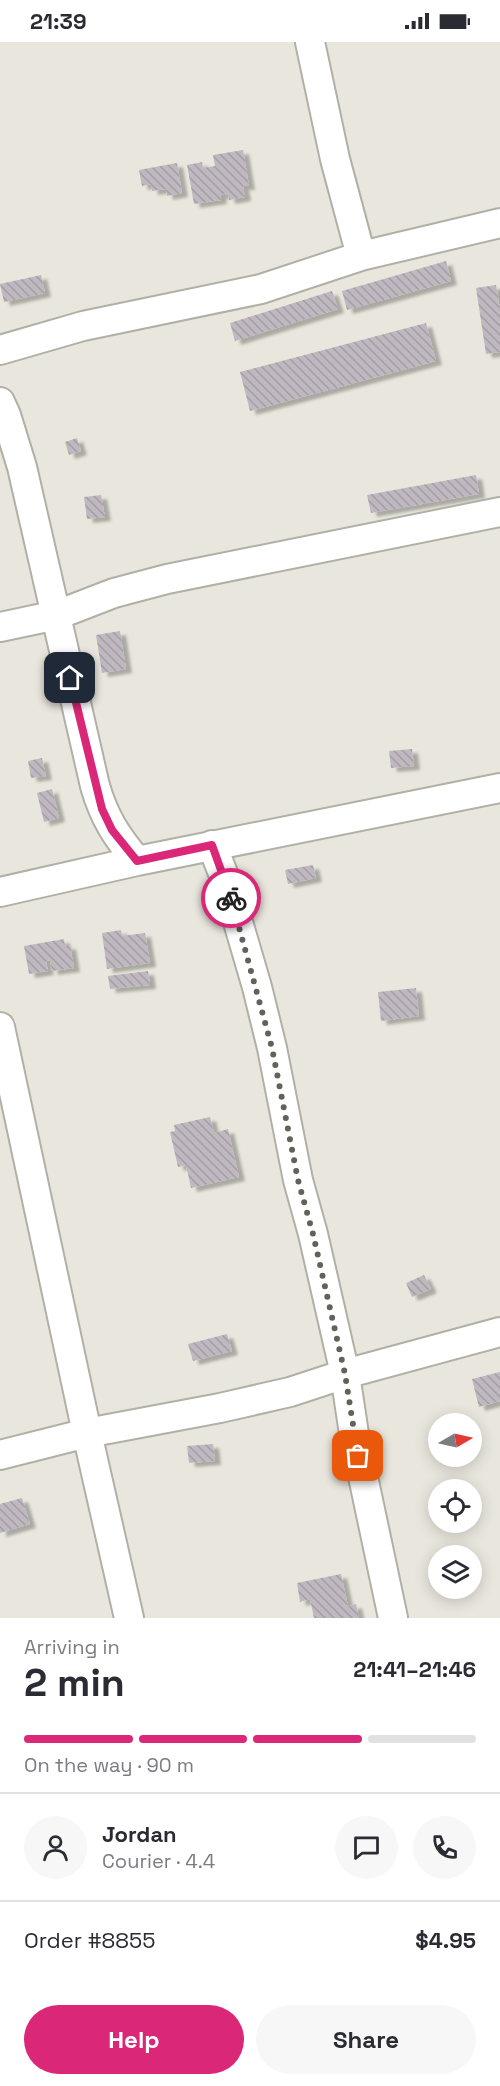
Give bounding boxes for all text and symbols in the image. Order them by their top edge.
text: 21:39 [30,7,87,35]
pin [44,652,95,703]
icon: home [53,661,86,694]
courier [201,868,261,928]
icon: bike [215,882,248,915]
north arrow [428,1413,482,1467]
map controls [428,1413,482,1599]
pin [332,1430,383,1481]
icon: bag [341,1439,374,1472]
button: locate [428,1479,482,1533]
button: layers [428,1545,482,1599]
text: Arriving in [24,1634,120,1660]
text: 21:41–21:46 [353,1655,476,1683]
text: 2 min [24,1658,125,1707]
text: On the way · 90 m [24,1752,194,1778]
button: person [24,1816,87,1879]
button: chat [335,1816,398,1879]
button: phone [413,1816,476,1879]
text: Jordan [102,1820,177,1848]
text: Courier · 4.4 [102,1848,215,1874]
text: Order #8855 [24,1926,155,1954]
text: $4.95 [415,1926,476,1954]
button: Help [24,2005,244,2074]
button: Share [256,2005,476,2074]

